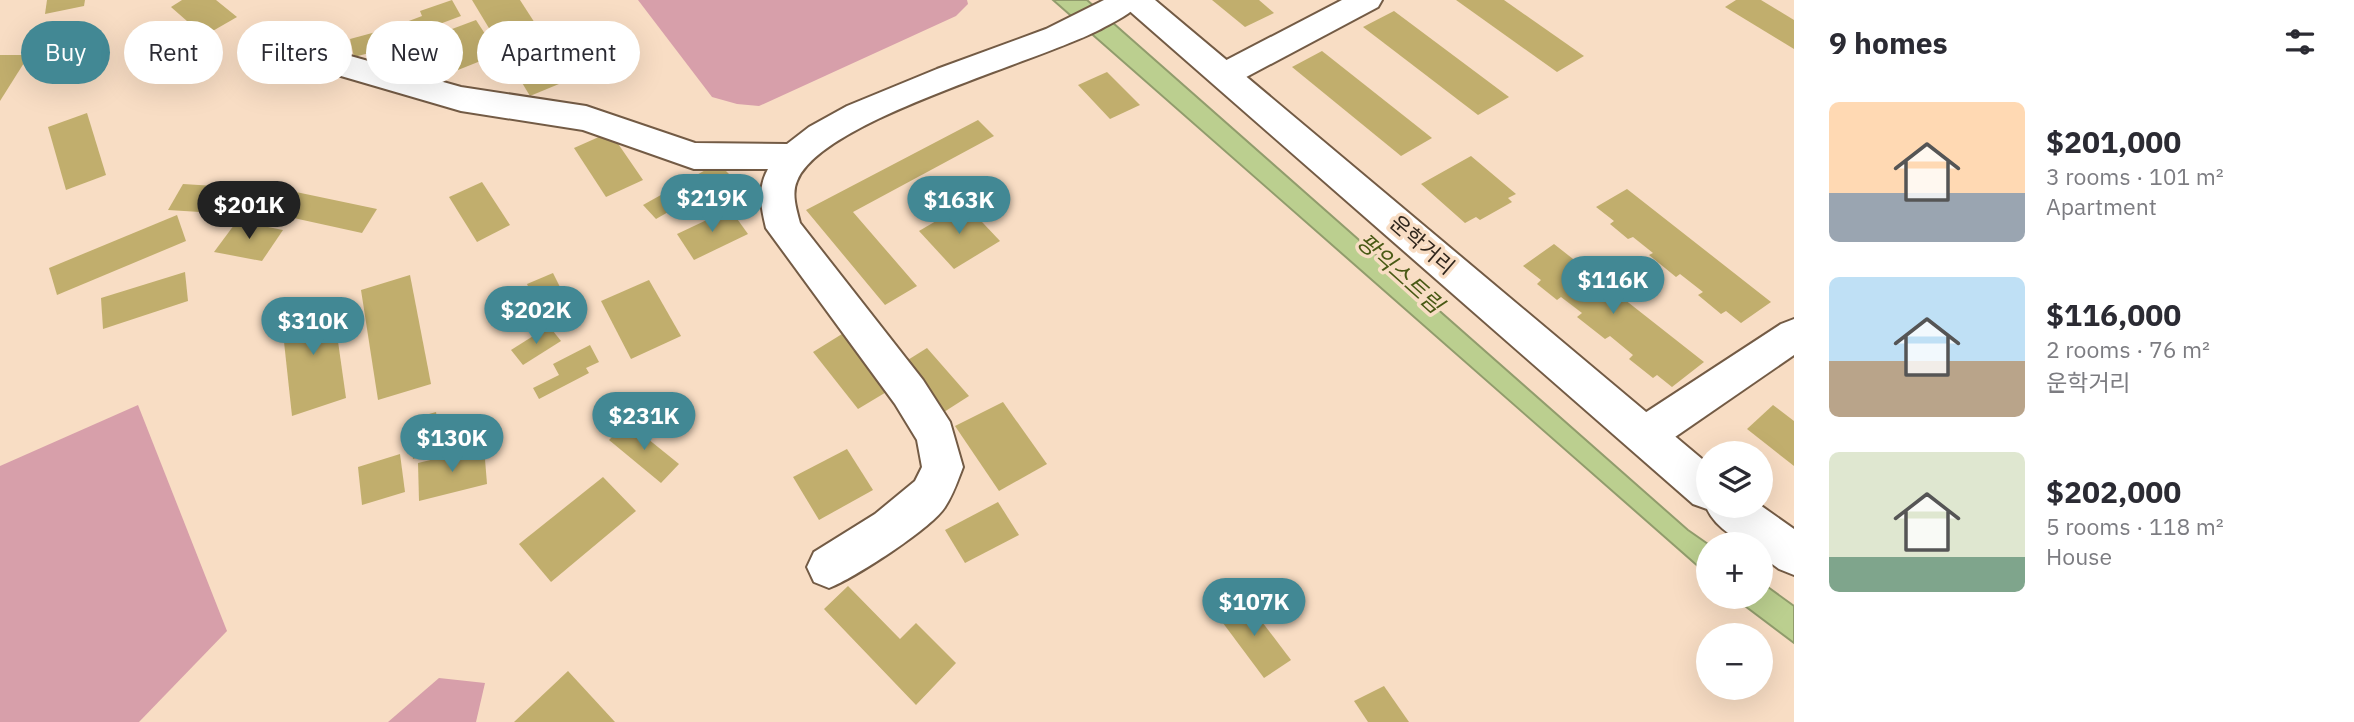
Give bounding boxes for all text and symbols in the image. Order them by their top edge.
chip: Buy [21,21,110,84]
chip: Rent [124,21,223,84]
chip: Filters [237,21,352,84]
chip: New [366,21,463,84]
chip: Apartment [477,21,640,84]
text: 9 homes [1829,23,1948,62]
icon: filters [2281,23,2319,61]
text: $201,000 [2046,122,2181,161]
icon: home [1885,130,1969,214]
text: 3 rooms · 101 m² [2046,161,2224,191]
pin: $219K [663,174,761,234]
pin: $163K [910,176,1008,236]
pin: $201K [200,182,298,241]
text: $219K [676,182,748,212]
text: $163K [923,184,995,214]
text: $201K [213,189,285,219]
text: Apartment [2046,191,2157,221]
street label: 운학거리 [1384,208,1461,280]
water label: 팡익스트림 [1351,226,1451,320]
pin: $116K [1564,256,1662,316]
text: $116K [1577,264,1649,294]
pin: $202K [487,286,585,346]
text: $202K [500,294,572,324]
text: $116,000 [2046,295,2181,334]
pin: $310K [264,298,362,357]
text: $310K [277,305,349,335]
icon: home [1885,305,1969,389]
text: 2 rooms · 76 m² [2046,334,2210,364]
text: 운학거리 [2046,367,2131,397]
pin: $231K [595,392,693,452]
text: $231K [608,400,680,430]
pin: $130K [403,414,501,474]
text: $130K [416,422,488,452]
map controls [1696,441,1773,700]
button: layers [1696,441,1773,518]
text: $202,000 [2046,472,2181,511]
icon: home [1885,480,1969,564]
text: 5 rooms · 118 m² [2046,511,2224,541]
button: + [1696,532,1773,609]
text: House [2046,541,2112,571]
pin: $107K [1205,578,1303,638]
text: $107K [1218,586,1290,616]
button: − [1696,623,1773,700]

